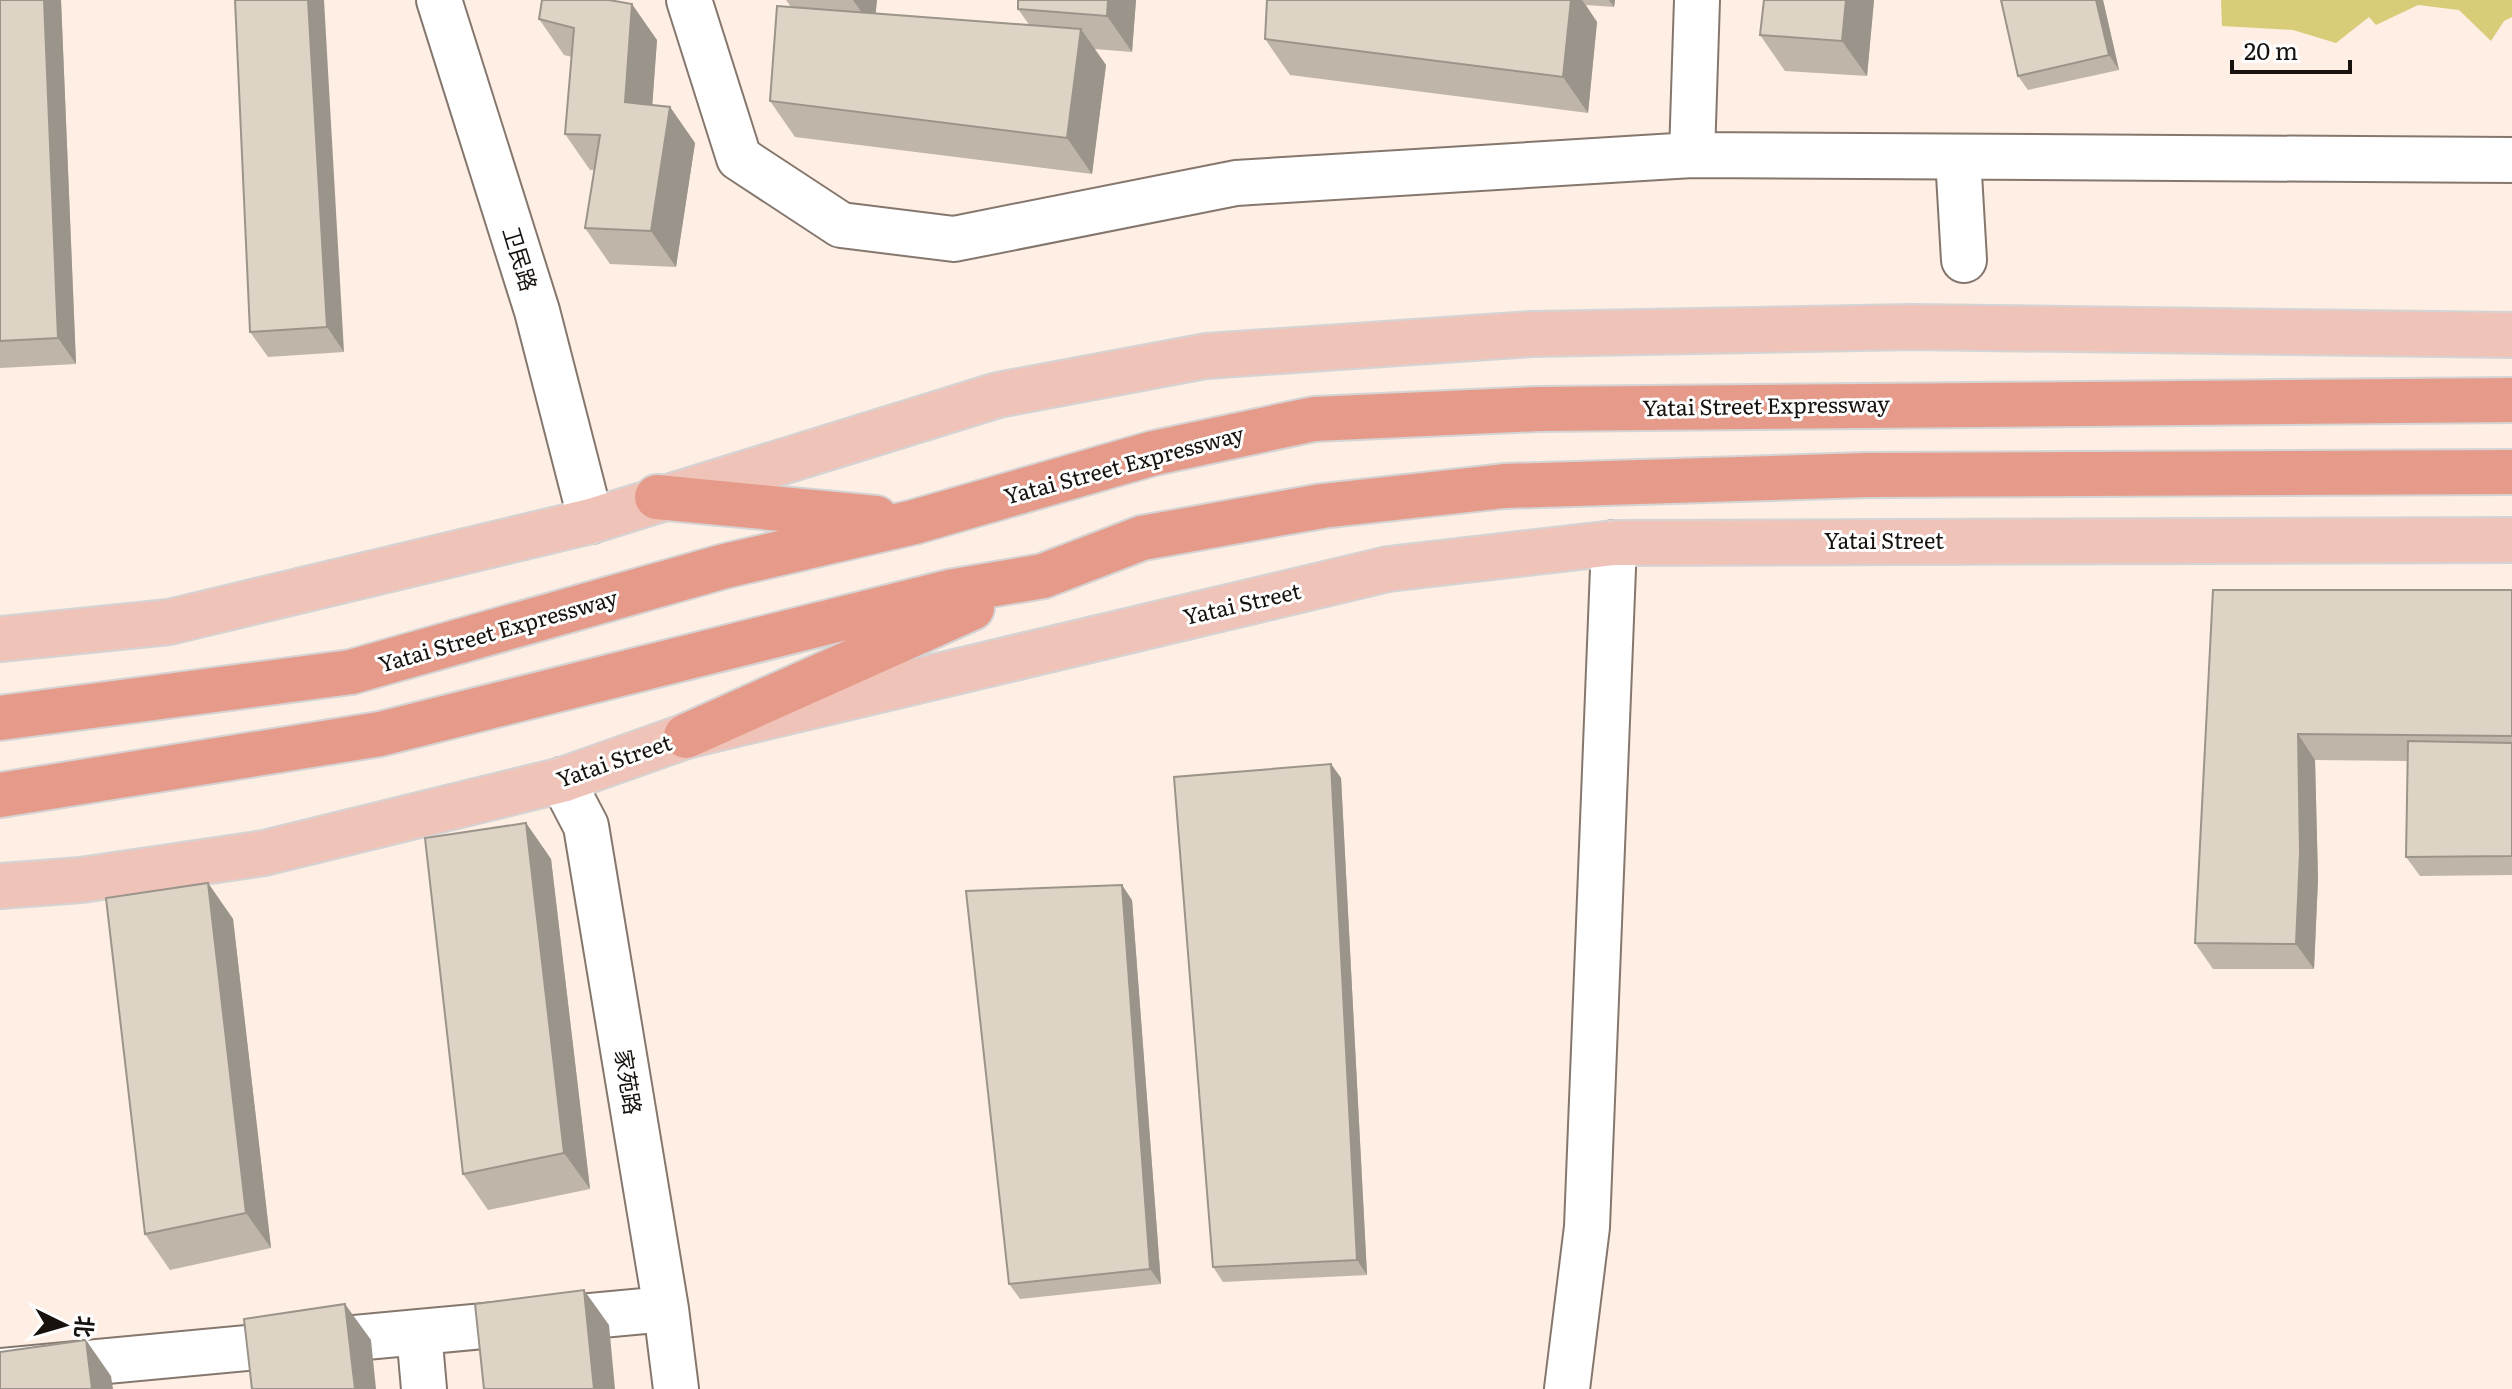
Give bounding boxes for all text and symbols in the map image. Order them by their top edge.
scale bar [2232,24,2350,74]
text: 20 m [2244,32,2298,67]
street label: 卫民路 [496,222,547,295]
street label: Yatai Street Expressway [1642,386,1890,423]
street label: Yatai Street Expressway [1000,416,1248,512]
street label: Yatai Street [1824,523,1944,556]
street label: Yatai Street [1180,573,1304,632]
street label: Yatai Street Expressway [374,580,621,680]
street label: Yatai Street [551,724,676,795]
street label: 家苑路 [608,1047,651,1117]
north arrow [24,1285,104,1365]
text: 北 [68,1314,103,1339]

